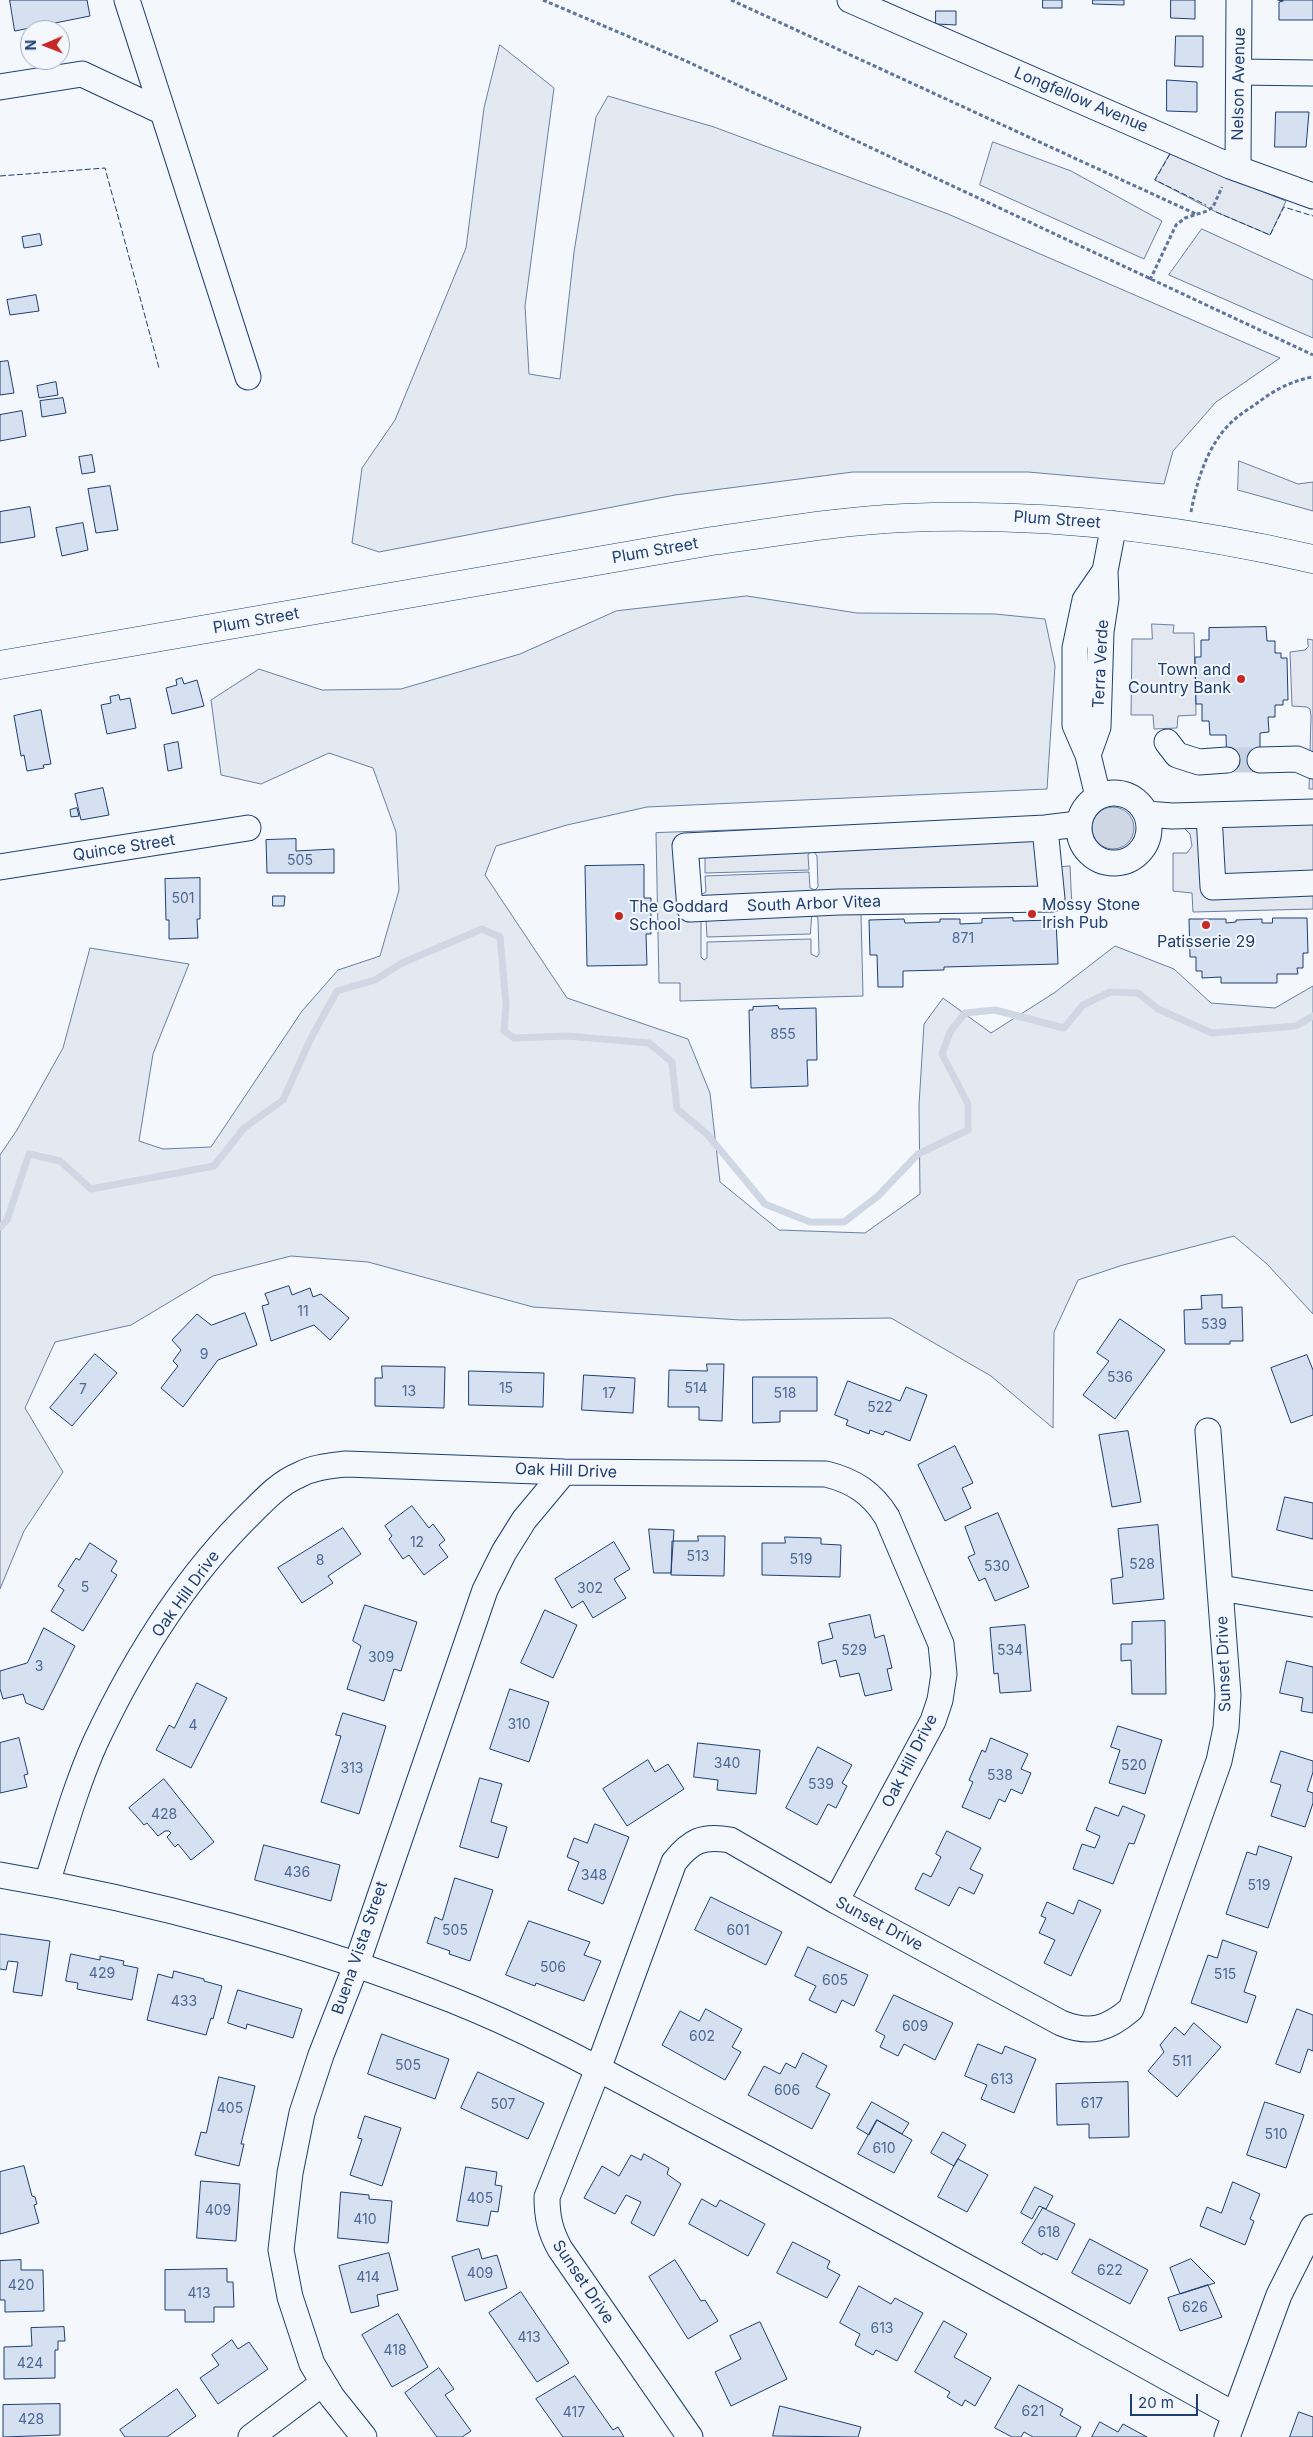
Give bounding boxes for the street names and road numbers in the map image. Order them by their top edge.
street label: Nelson Avenue [1228,27,1250,141]
street label: Longfellow Avenue [1011,63,1151,137]
street label: Plum Street [1013,507,1101,533]
street label: Plum Street [610,534,700,568]
street label: Plum Street [211,604,301,638]
street label: Terra Verde [1089,619,1113,709]
street label: Quince Street [72,830,176,866]
street label: South Arbor Vitea [747,892,881,916]
street label: Oak Hill Drive [515,1460,617,1482]
street label: Oak Hill Drive [148,1547,224,1641]
street label: Sunset Drive [1213,1615,1235,1713]
street label: Oak Hill Drive [878,1711,942,1811]
street label: Buena Vista Street [328,1879,392,2017]
street label: Sunset Drive [832,1893,926,1955]
street label: Sunset Drive [548,2237,618,2327]

